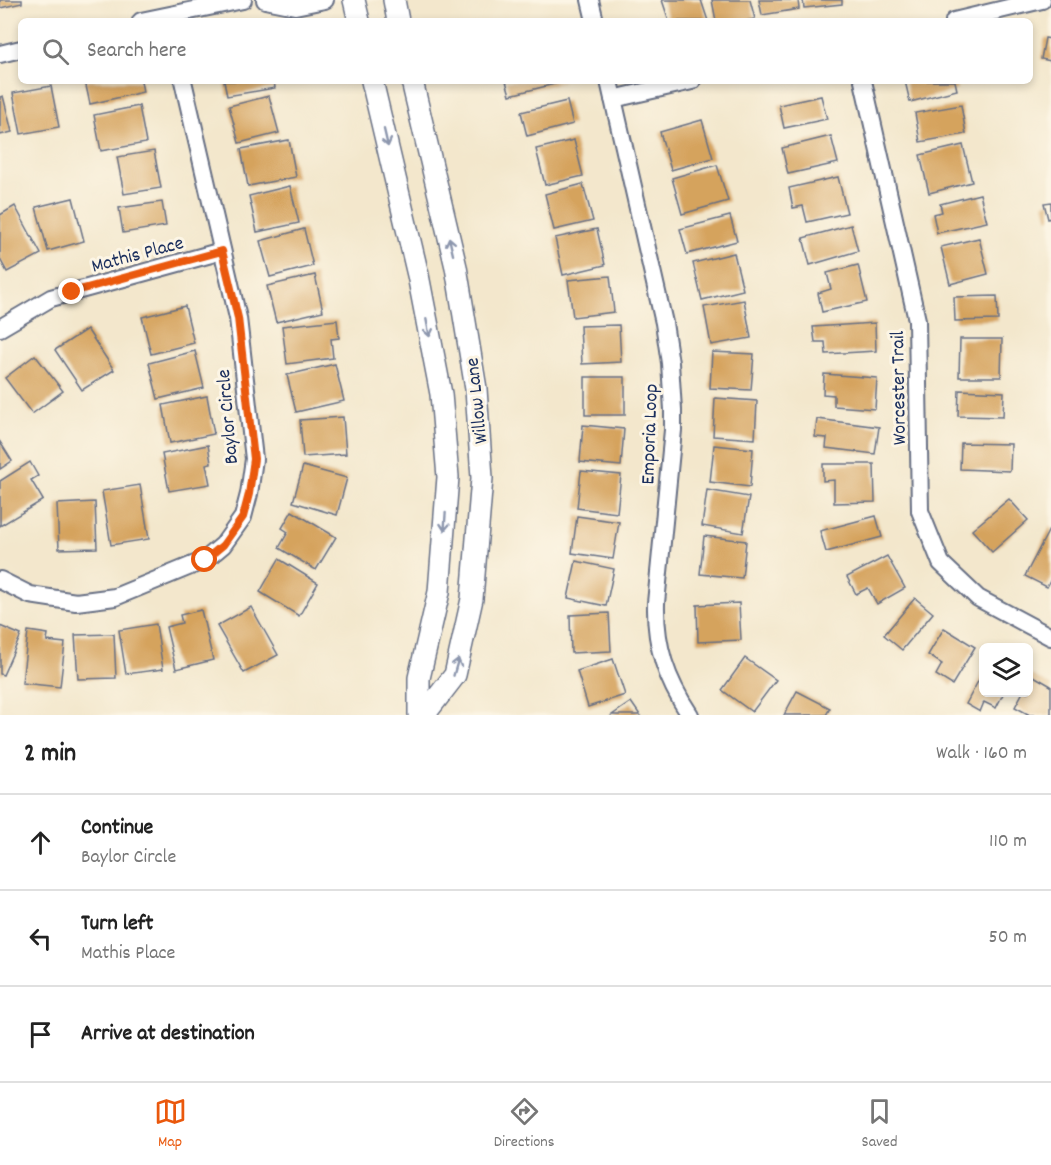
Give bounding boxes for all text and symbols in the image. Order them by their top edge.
search box [18,18,1033,84]
icon: search [39,35,72,68]
text: Search here [87,36,186,67]
one-way arrow [380,128,392,147]
street label: Mathis Place [89,230,187,282]
one-way arrow [444,237,456,256]
route end [58,278,84,304]
one-way arrow [423,318,434,338]
street label: Worcester Trail [885,330,915,445]
street label: Willow Lane [460,356,496,445]
street label: Baylor Circle [211,368,247,465]
street label: Emporia Loop [635,383,667,485]
one-way arrow [439,511,450,531]
route start [191,546,217,572]
map controls [979,643,1033,697]
button: layers [979,643,1033,697]
one-way arrow [451,658,462,677]
text: 2 min [24,736,76,773]
text: Walk · 160 m [936,740,1027,768]
text: Continue [81,813,153,844]
icon: ahead [24,826,57,859]
text: 110 m [989,828,1027,856]
text: Baylor Circle [81,844,176,872]
text: Turn left [81,909,153,940]
icon: left [24,922,57,955]
text: 50 m [989,924,1027,952]
text: Mathis Place [81,940,175,968]
icon: arrive [24,1018,57,1051]
text: Arrive at destination [81,1019,255,1050]
tab: Map [154,1095,187,1154]
tab: Directions [494,1095,554,1154]
tab: Saved [862,1095,897,1154]

